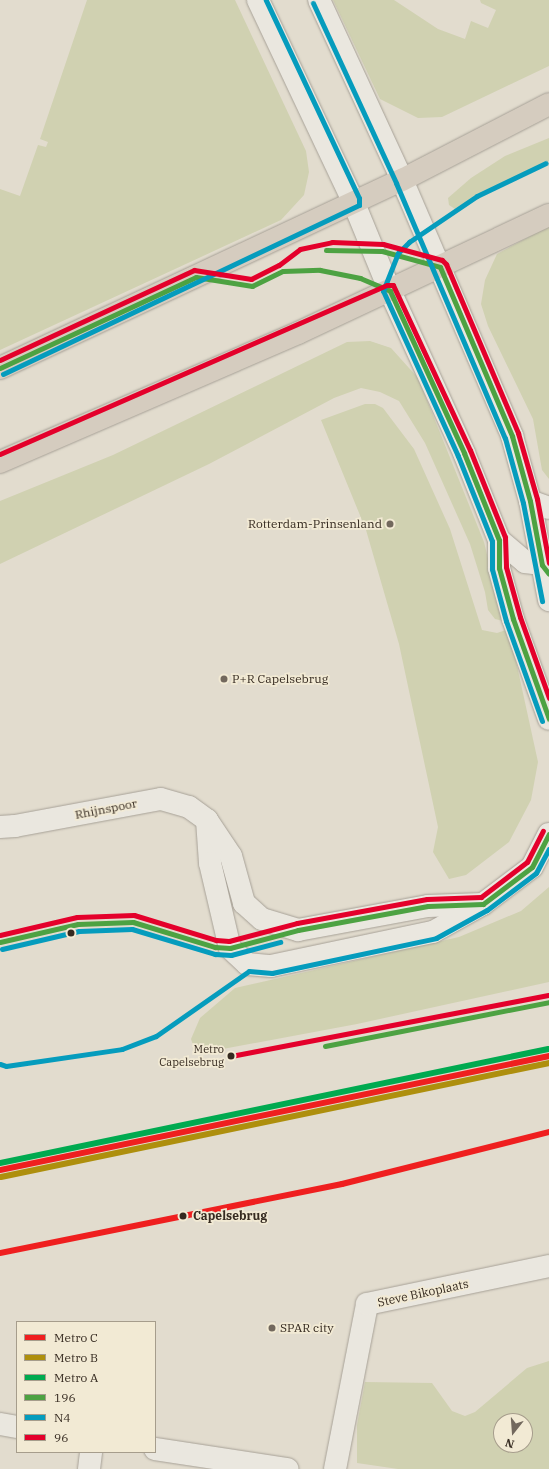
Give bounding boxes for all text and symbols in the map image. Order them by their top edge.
place label: Rotterdam-Prinsenland [248,517,382,531]
marker: Rotterdam-Prinsenland [385,519,395,529]
place label: P+R Capelsebrug [232,672,328,686]
marker: P+R Capelsebrug [219,674,229,684]
street label: Rhijnspoor [74,796,138,822]
unlabelled marker [66,928,76,938]
place label: Metro Capelsebrug [159,1043,224,1069]
marker: Metro Capelsebrug [226,1051,236,1061]
marker: Capelsebrug [176,1209,190,1223]
place label: Capelsebrug [193,1209,267,1223]
street label: Steve Bikoplaats [376,1276,470,1310]
legend [16,1321,156,1453]
place label: SPAR city [280,1321,334,1335]
marker: SPAR city [267,1323,277,1333]
text: Metro C [54,1330,98,1345]
text: Metro B [54,1350,98,1365]
text: Metro A [54,1370,98,1385]
text: 196 [54,1390,76,1405]
text: N4 [54,1410,71,1425]
north arrow [493,1413,533,1453]
text: 96 [54,1430,68,1445]
text: N [504,1436,516,1451]

